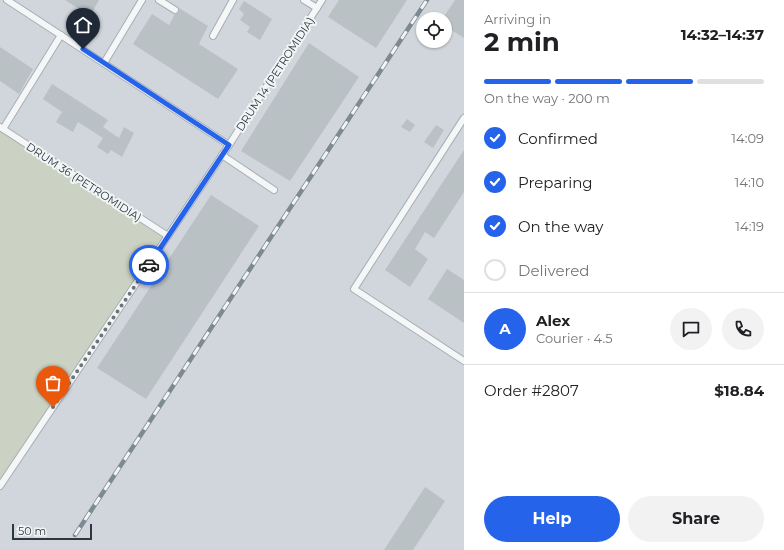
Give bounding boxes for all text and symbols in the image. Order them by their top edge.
pin [66,8,100,49]
text: Arriving in [484,11,551,27]
map controls [416,12,452,48]
button: locate [416,12,452,48]
icon: home [72,14,94,36]
street label: DRUM 14 (PETROMIDIA) [233,14,317,134]
text: 14:32–14:37 [681,25,764,44]
text: 2 min [484,26,560,58]
text: On the way · 200 m [484,90,610,106]
icon: check [484,127,506,149]
text: Confirmed [518,129,598,148]
text: 14:09 [731,130,764,146]
street label: DRUM 36 (PETROMIDIA) [24,139,144,225]
icon: check [484,171,506,193]
text: Preparing [518,173,593,192]
text: 14:10 [735,174,764,190]
icon: check [484,215,506,237]
text: On the way [518,217,603,236]
text: 14:19 [735,218,764,234]
courier [129,245,169,285]
icon: car [138,254,160,276]
text: Delivered [518,261,590,280]
button: chat [670,308,712,350]
button: phone [722,308,764,350]
text: Alex [536,311,570,330]
text: A [499,319,511,338]
text: Courier · 4.5 [536,330,613,346]
pin [36,366,70,407]
icon: bag [42,372,64,394]
text: Order #2807 [484,381,579,400]
text: $18.84 [714,381,764,400]
button: Help [484,496,620,542]
button: Share [628,496,764,542]
scale bar [12,522,92,541]
text: 50 m [18,524,46,538]

